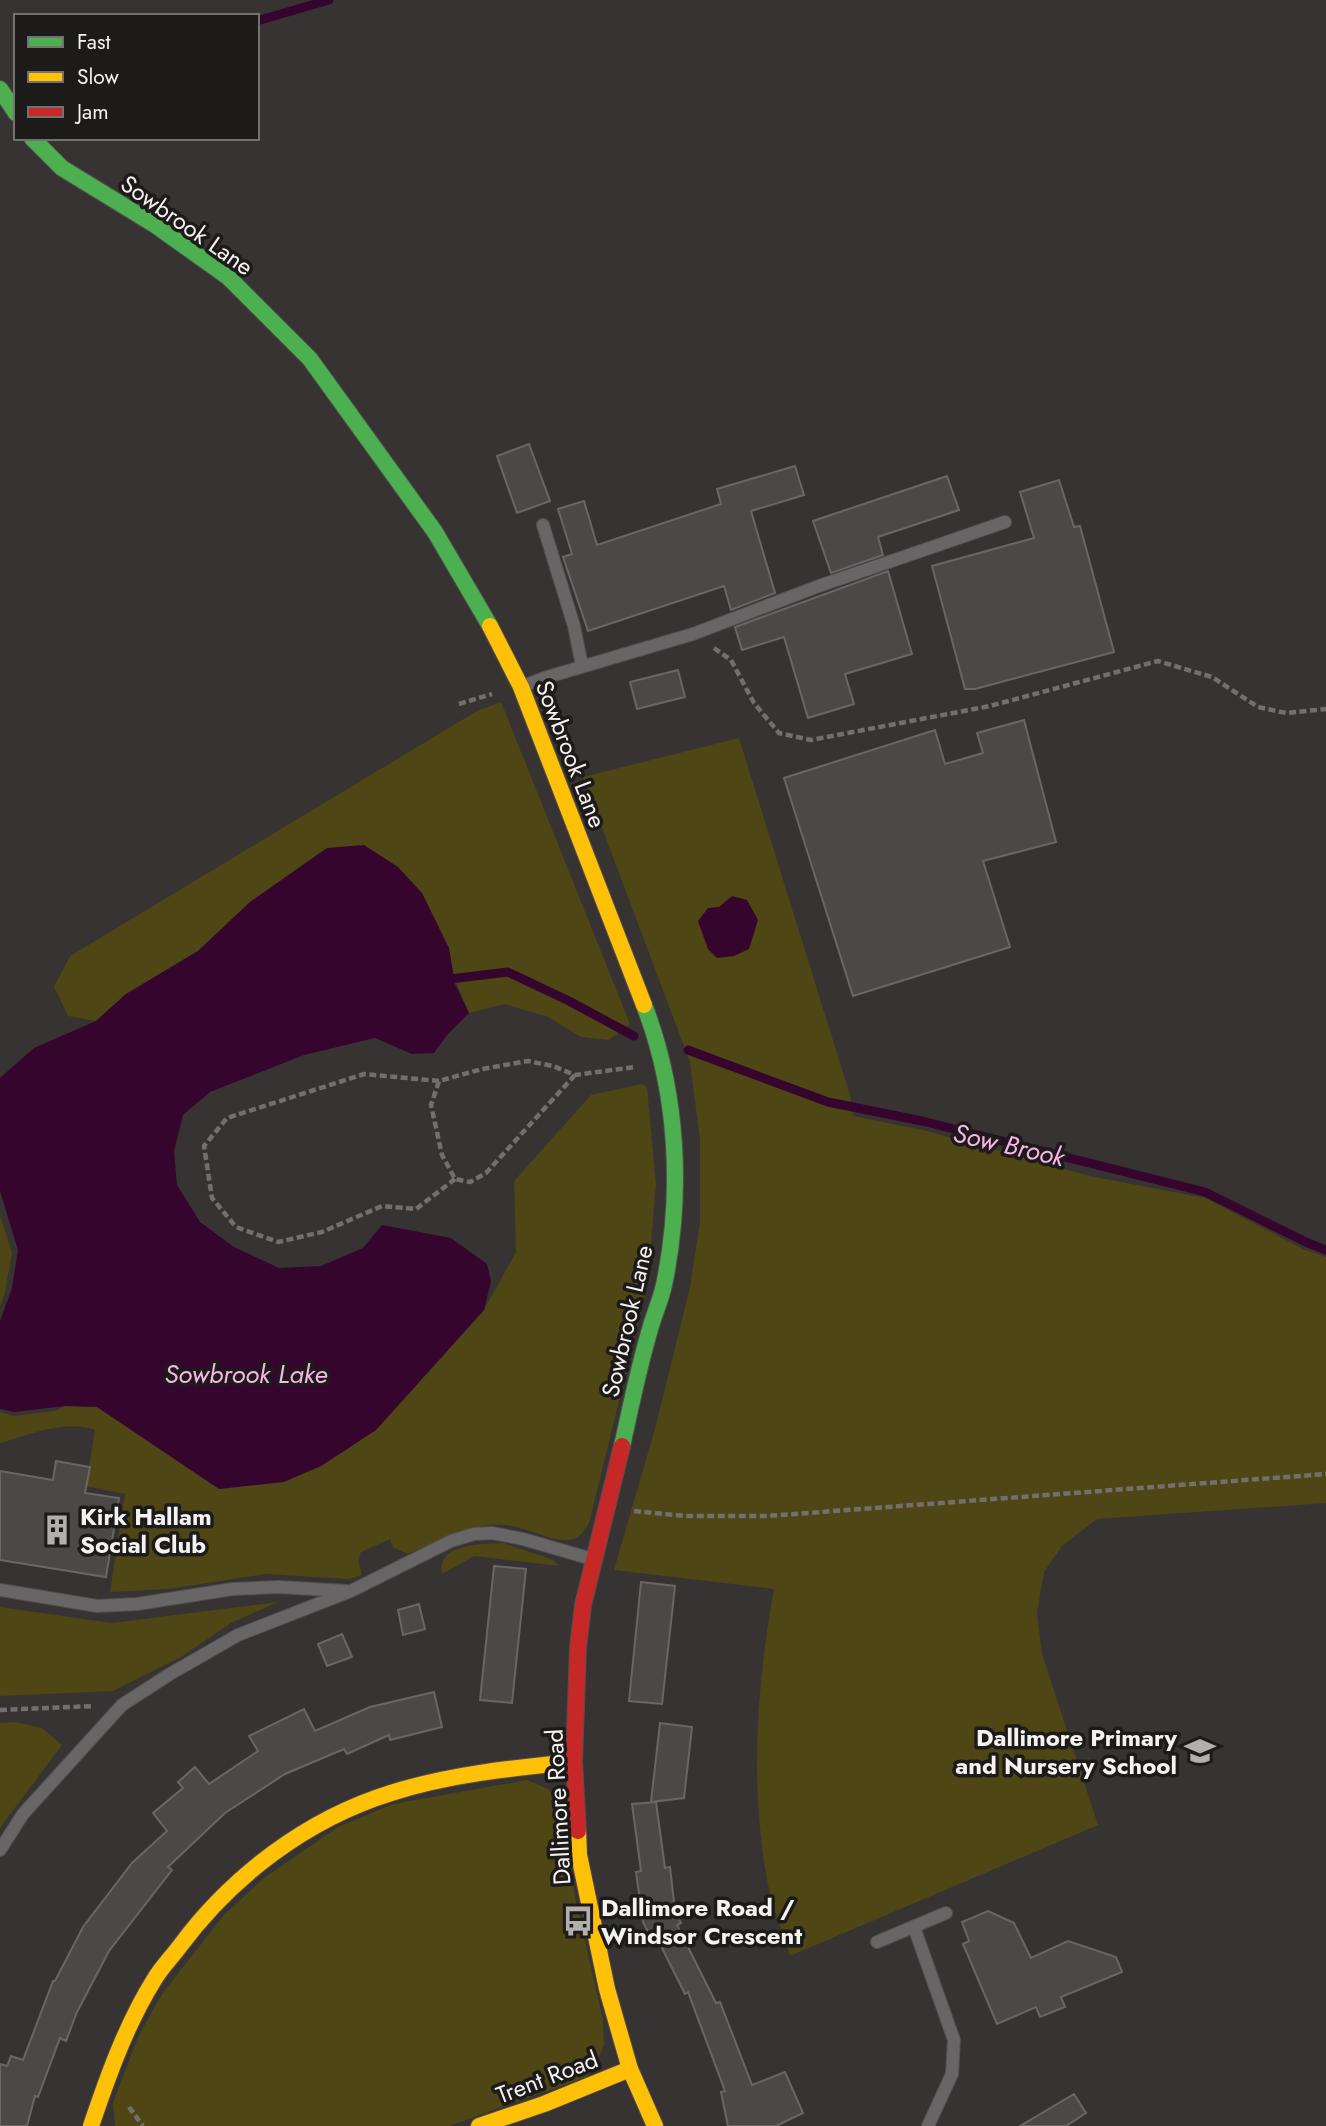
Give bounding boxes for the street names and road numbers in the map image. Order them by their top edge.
street label: Sowbrook Lane [113,166,261,284]
street label: Sowbrook Lane [527,675,615,833]
street label: Sowbrook Lane [593,1242,661,1400]
street label: Dallimore Road [536,1728,580,1886]
street label: Trent Road [491,2042,603,2112]

